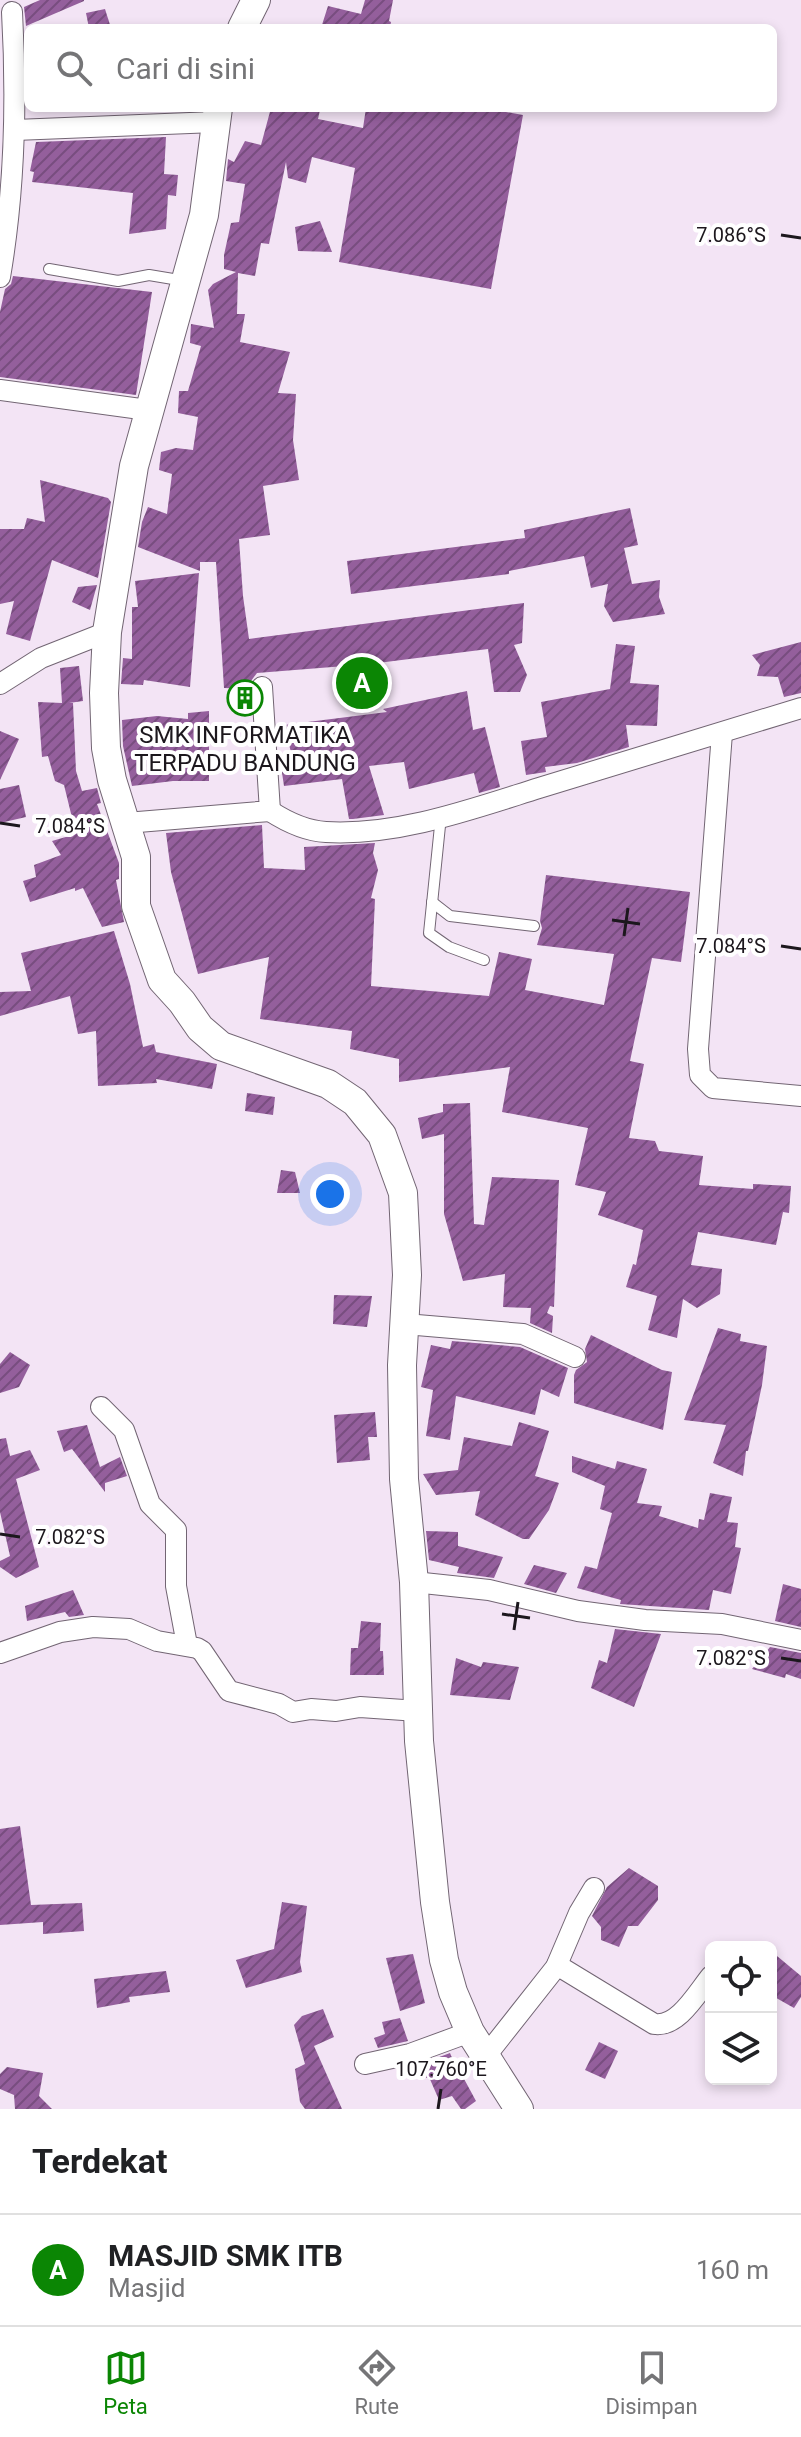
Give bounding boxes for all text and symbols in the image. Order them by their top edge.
search box [24,24,777,112]
icon: search [52,46,96,90]
text: Cari di sini [116,51,255,86]
text: 7.086°S [696,223,766,247]
pin: A [336,653,388,713]
building icon: SMK INFORMATIKA TERPADU BANDUNG [226,679,264,717]
place label: SMK INFORMATIKA TERPADU BANDUNG [134,721,356,777]
text: 7.084°S [35,814,105,838]
text: 7.084°S [696,934,766,958]
your location [310,1174,350,1214]
text: 7.082°S [35,1525,105,1549]
text: 7.082°S [696,1646,766,1670]
map controls [705,1941,777,2085]
button: locate [705,1941,777,2013]
button: layers [705,2013,777,2085]
text: 107.760°E [395,2057,487,2081]
text: Terdekat [32,2141,167,2181]
text: MASJID SMK ITB [108,2238,343,2273]
text: A [49,2255,67,2285]
text: 160 m [696,2255,769,2285]
text: Masjid [108,2273,185,2303]
tab: Peta [103,2346,148,2419]
tab: Rute [354,2346,399,2419]
tab: Disimpan [605,2346,698,2419]

